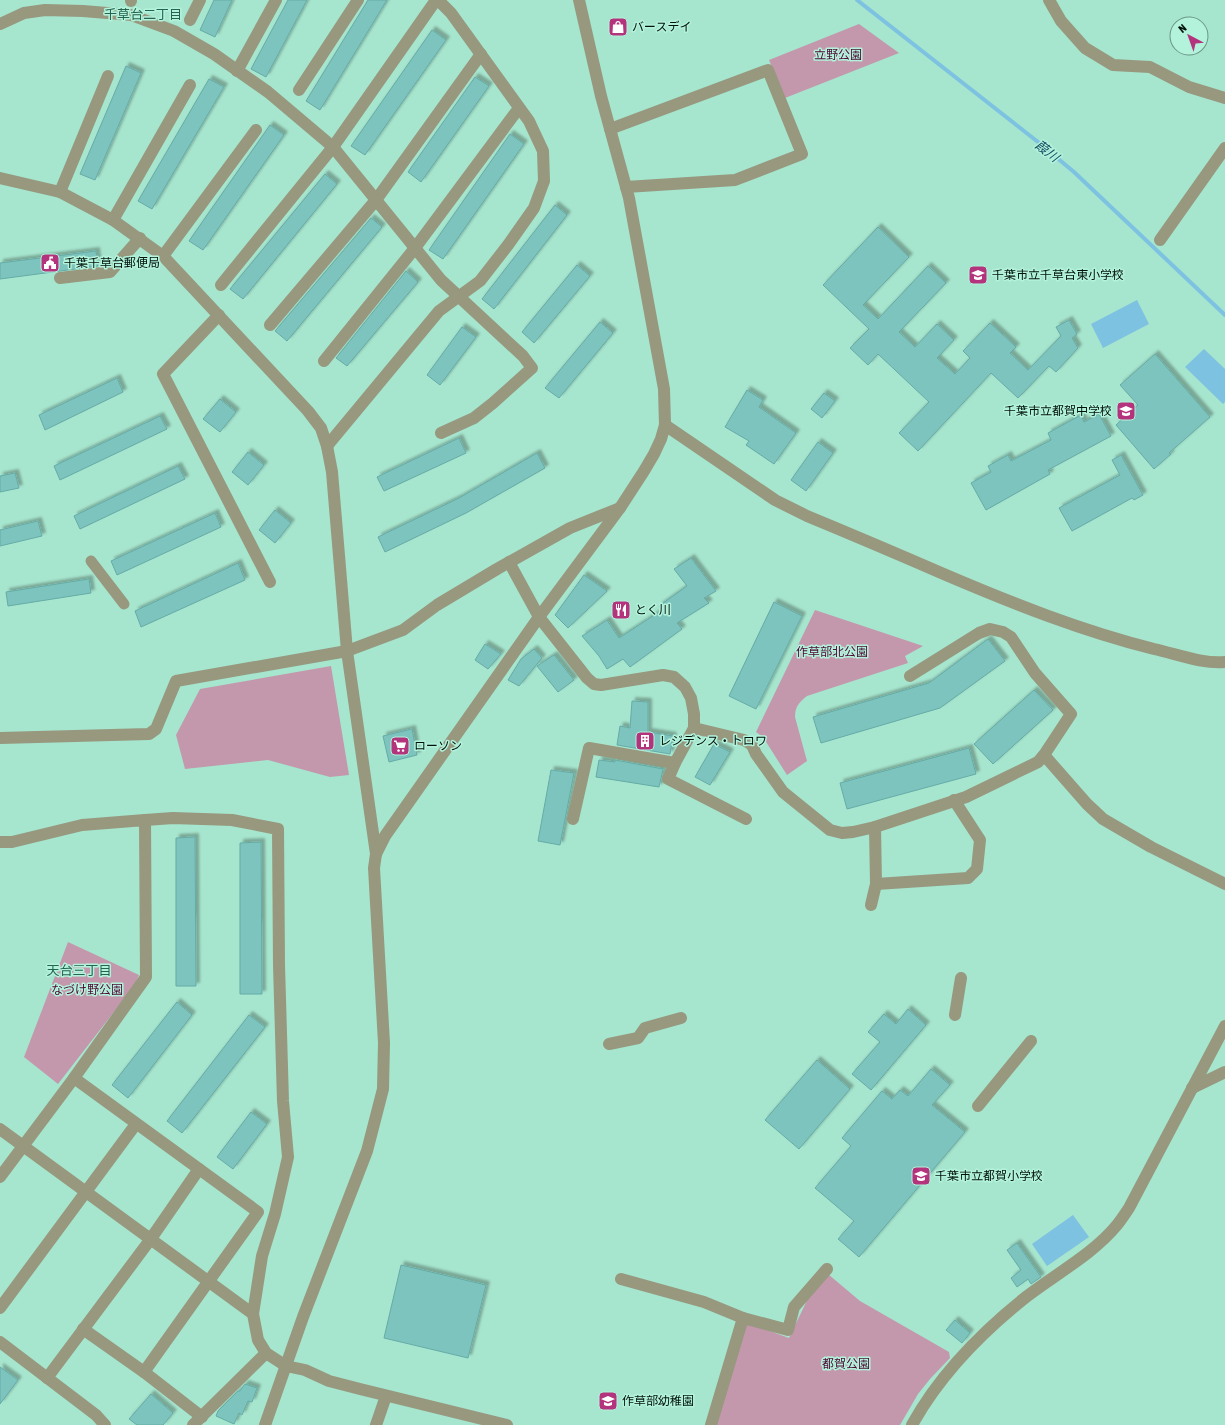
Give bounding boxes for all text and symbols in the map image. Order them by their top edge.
district label: 千草台二丁目 [104,7,182,22]
shop icon: バースデイ [607,16,629,38]
north arrow [1169,16,1209,56]
place label: バースデイ [632,20,691,34]
text: N [1176,22,1189,35]
park label: 立野公園 [814,48,862,62]
water label: 葭川 [1032,137,1063,166]
public building icon: 千葉千草台郵便局 [39,252,61,274]
place label: 千葉千草台郵便局 [64,256,160,270]
school or university icon: 千葉市立千草台東小学校 [967,264,989,286]
place label: 千葉市立千草台東小学校 [992,268,1124,282]
school or university icon: 千葉市立都賀中学校 [1115,400,1137,422]
place label: 千葉市立都賀中学校 [1004,404,1112,418]
restaurant icon: とく川 [610,599,632,621]
place label: とく川 [635,603,671,617]
park label: 作草部北公園 [796,645,868,659]
building icon: レジデンス・トロワ [634,730,656,752]
place label: レジデンス・トロワ [659,734,767,748]
supermarket icon: ローソン [389,735,411,757]
place label: ローソン [414,739,462,753]
district label: 天台三丁目 [46,963,112,978]
park label: なづけ野公園 [51,983,123,997]
school or university icon: 千葉市立都賀小学校 [910,1165,932,1187]
place label: 千葉市立都賀小学校 [935,1169,1043,1183]
park label: 都賀公園 [822,1357,870,1371]
school or university icon: 作草部幼稚園 [597,1390,619,1412]
place label: 作草部幼稚園 [622,1394,694,1408]

